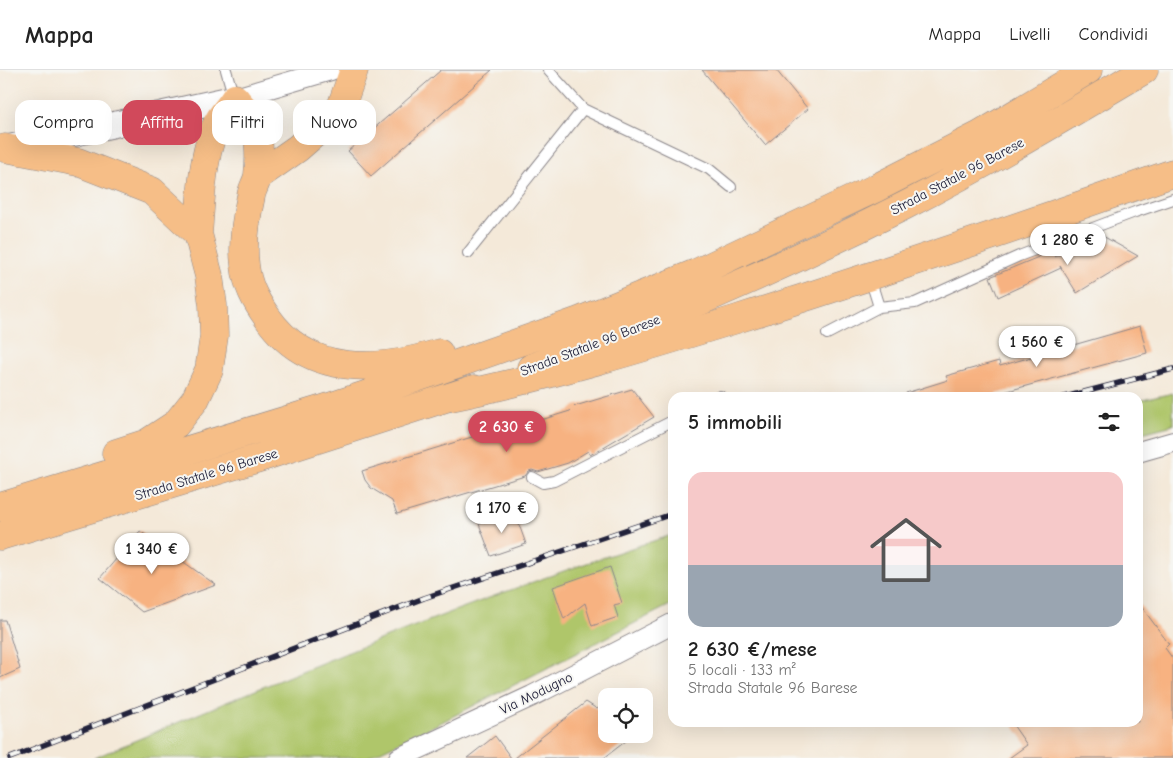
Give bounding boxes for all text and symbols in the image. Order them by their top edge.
text: Mappa [25,21,94,49]
text: Mappa [929,24,981,45]
text: Livelli [1009,24,1051,45]
text: Condividi [1079,24,1148,45]
chip: Compra [15,100,112,145]
chip: Affitta [122,100,202,145]
chip: Filtri [212,100,283,145]
chip: Nuovo [293,100,376,145]
street label: Strada Statale 96 Barese [888,134,1027,219]
pin: 1 280 € [1022,224,1114,266]
text: 1 280 € [1041,231,1095,249]
street label: Strada Statale 96 Barese [518,311,662,380]
pin: 1 560 € [991,326,1083,368]
text: 1 560 € [1010,333,1064,351]
icon: filters [1095,408,1123,436]
pin: 2 630 € [461,410,553,453]
text: 5 immobili [688,410,782,434]
text: 2 630 € [479,418,535,436]
street label: Strada Statale 96 Barese [133,445,280,504]
pin: 1 170 € [456,492,548,534]
text: 1 170 € [476,499,528,517]
icon: home [861,505,951,595]
pin: 1 340 € [106,532,198,575]
text: 1 340 € [125,540,179,558]
text: 2 630 €/mese [688,637,817,661]
text: 5 locali · 133 m² [688,661,796,679]
street label: Via Modugno [497,669,575,718]
text: Strada Statale 96 Barese [688,679,858,697]
map controls [598,688,653,743]
button: locate [598,688,653,743]

